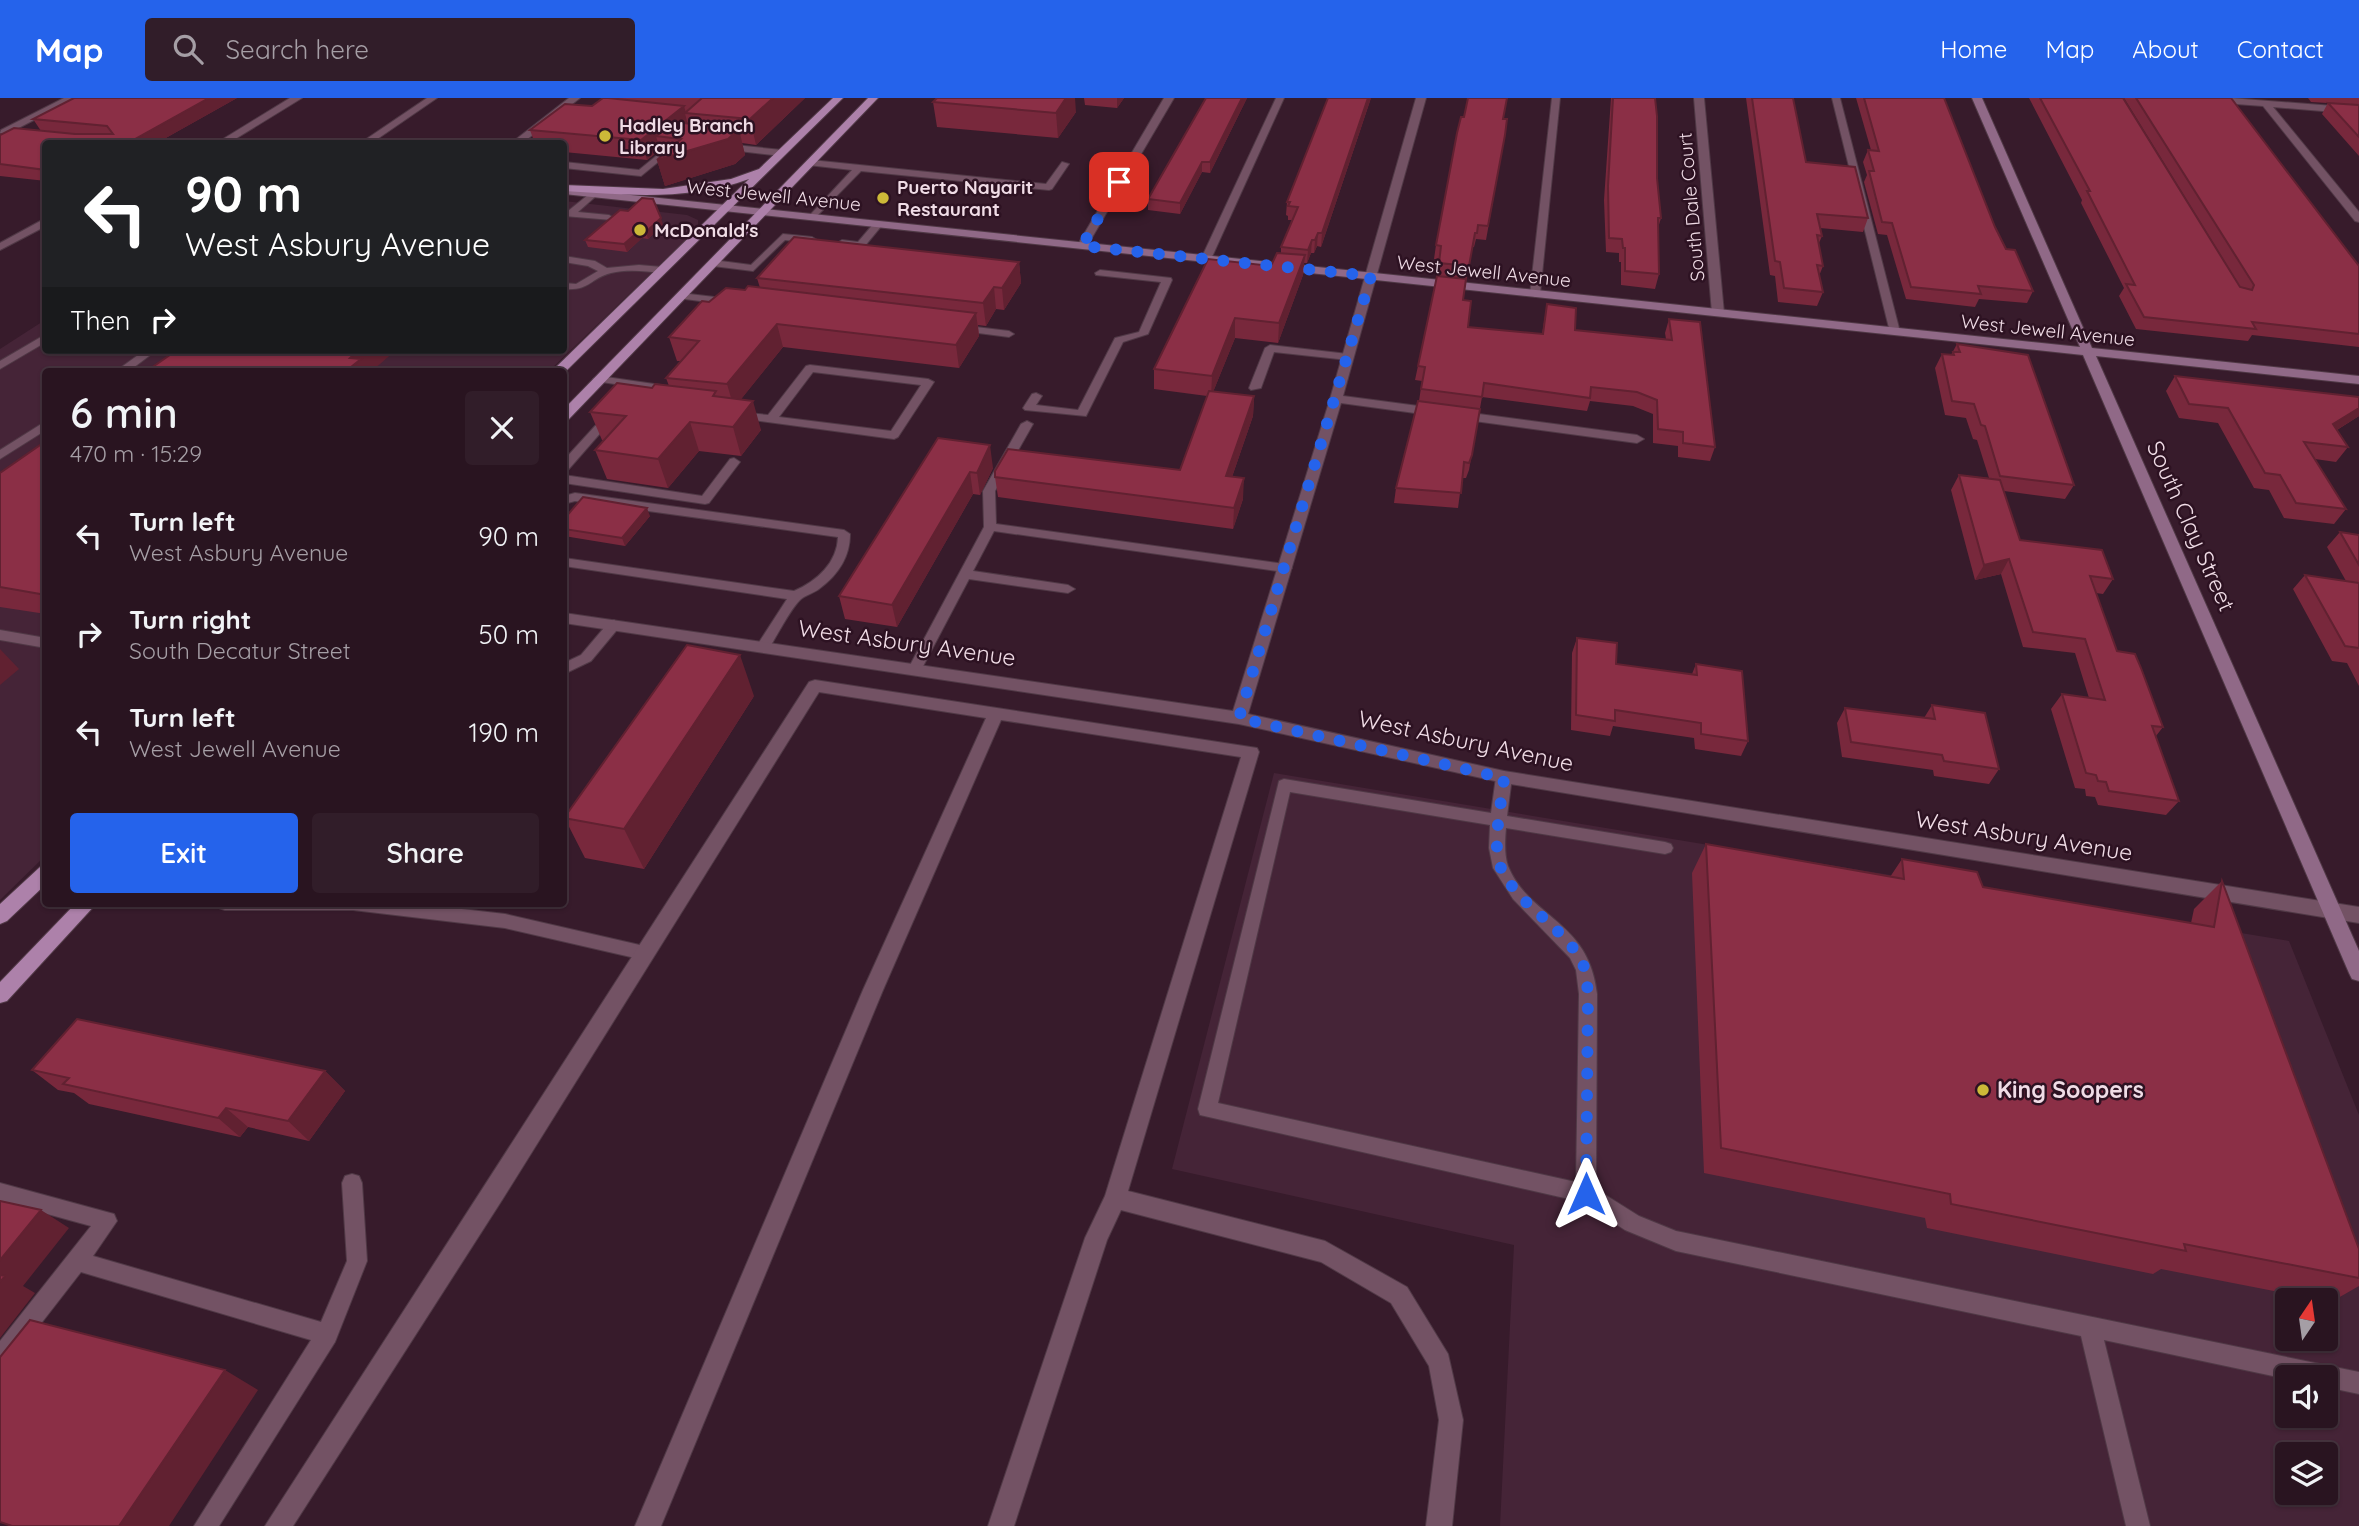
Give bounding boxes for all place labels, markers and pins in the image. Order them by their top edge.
place label: Hadley Branch Library [619,113,754,159]
marker: Hadley Branch Library [597,128,613,144]
pin [1089,152,1149,212]
place label: Puerto Nayarit Restaurant [897,175,1033,221]
marker: Puerto Nayarit Restaurant [875,190,891,206]
place label: McDonald's [654,218,758,242]
marker: McDonald's [632,222,648,238]
place label: King Soopers [1997,1075,2144,1104]
marker: King Soopers [1975,1082,1991,1098]

